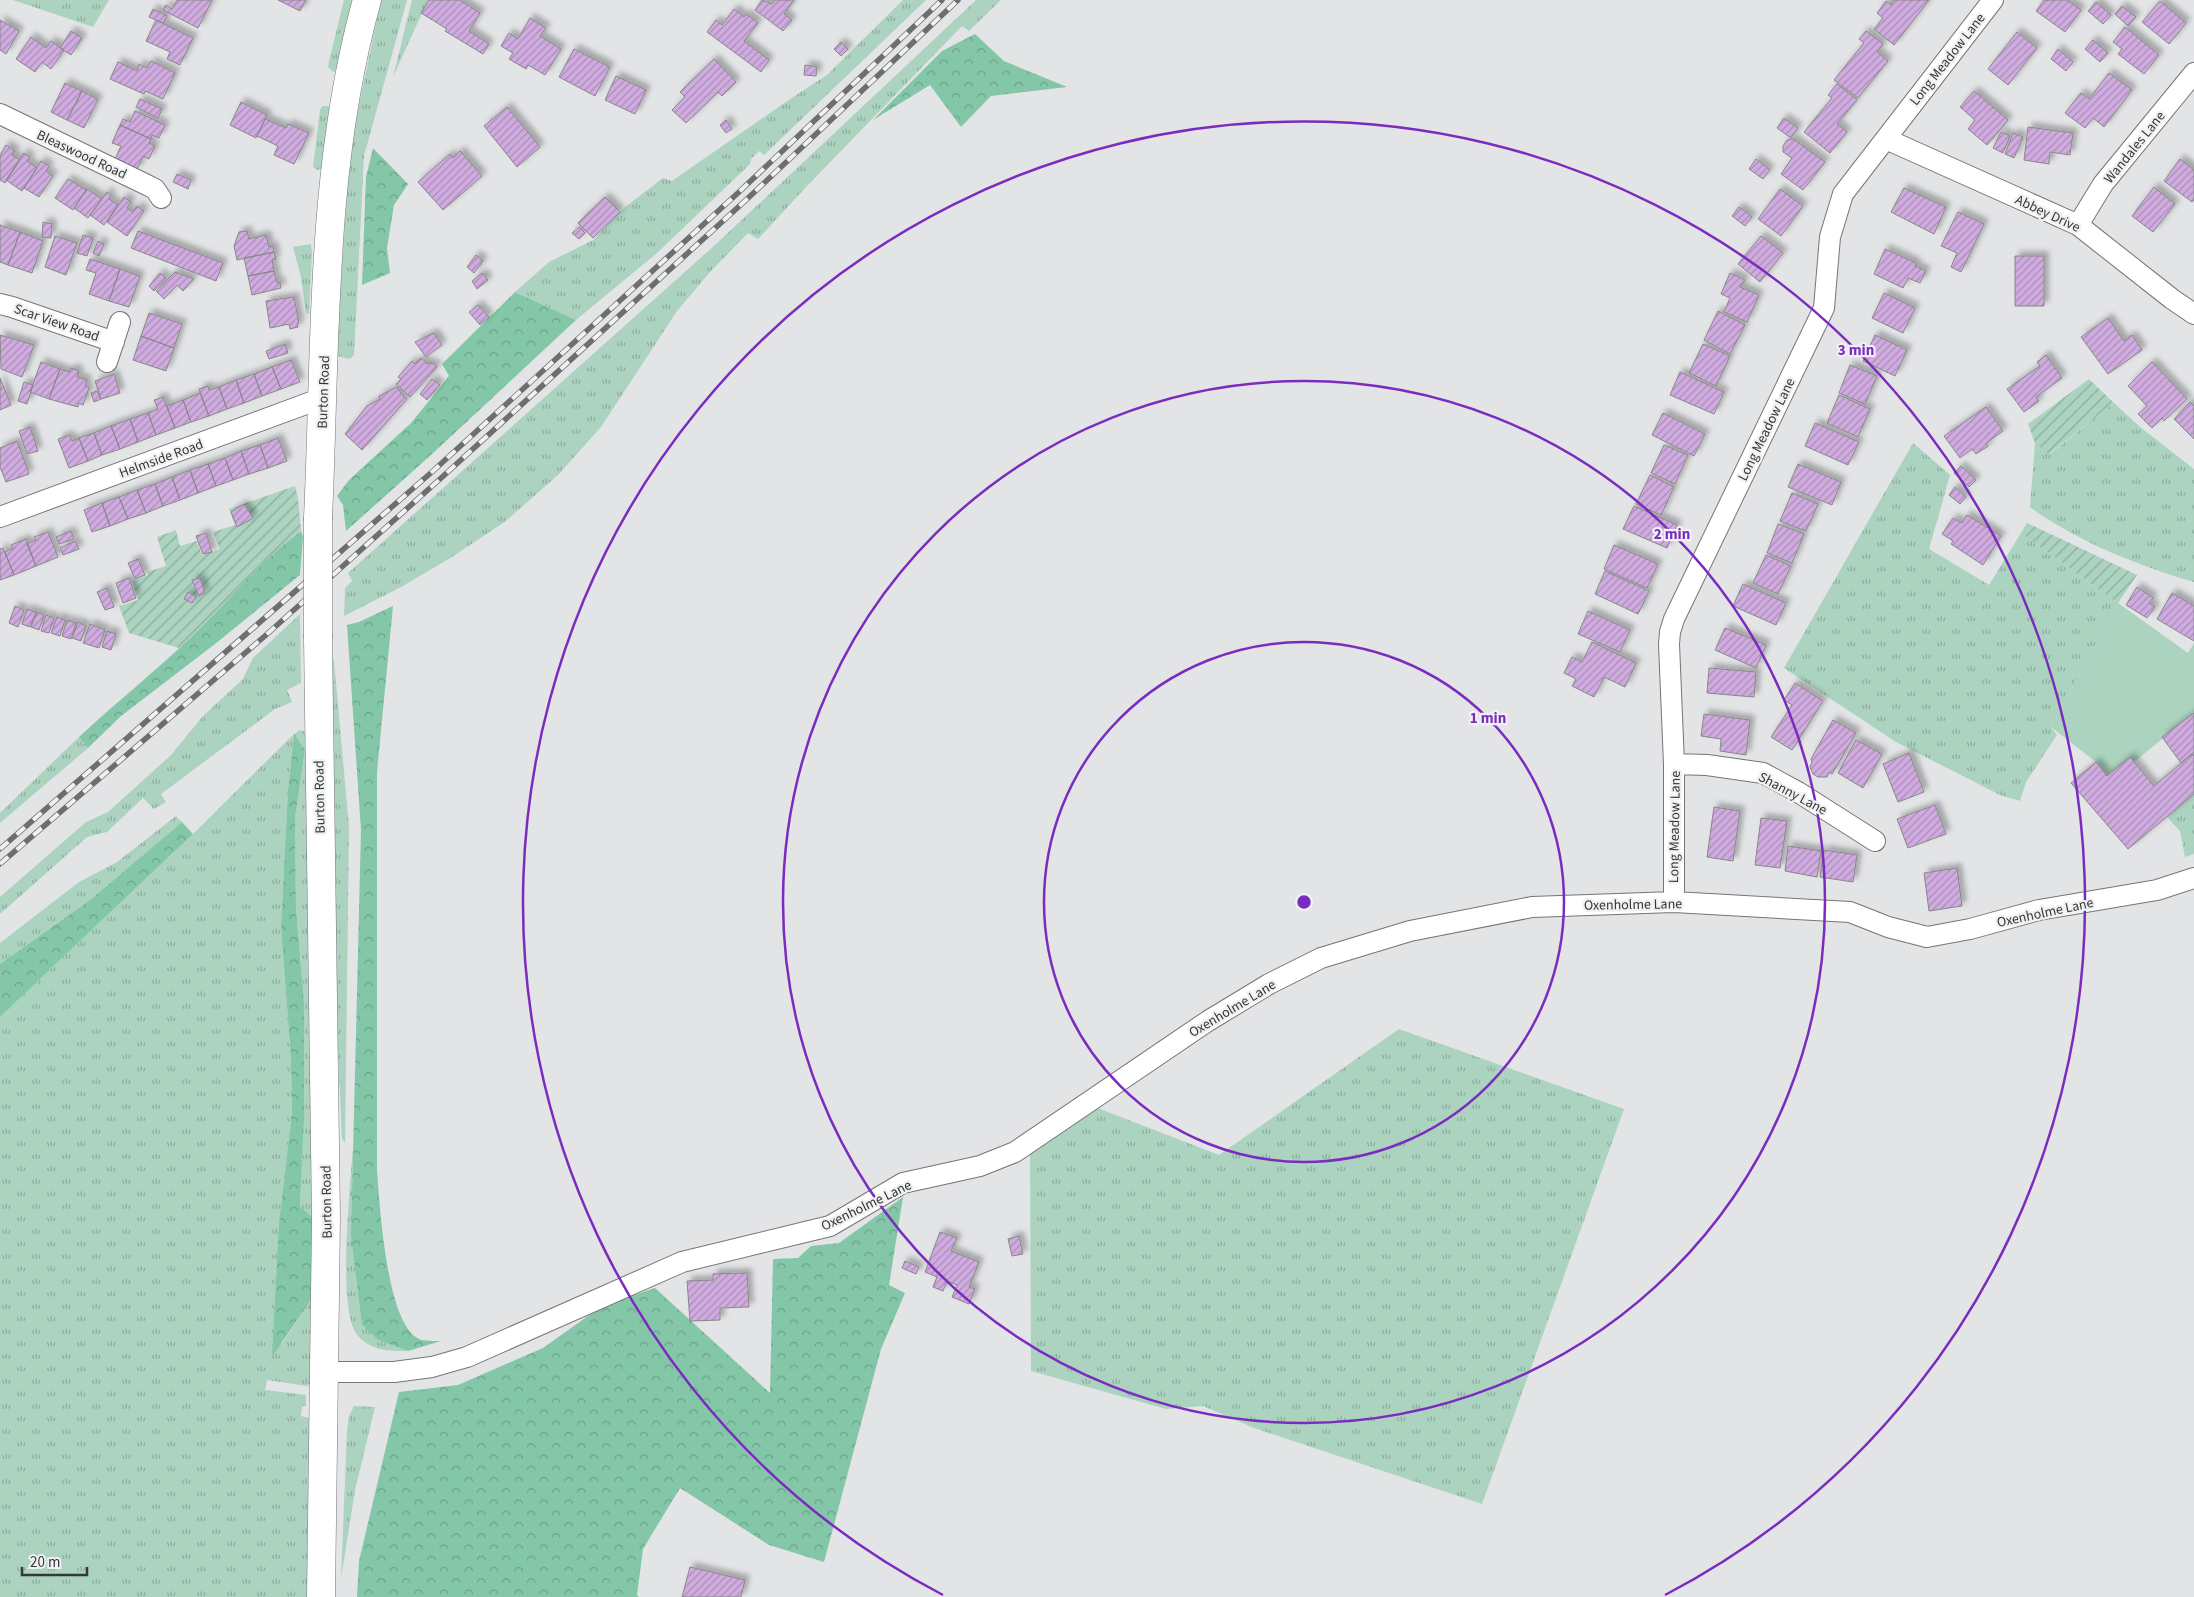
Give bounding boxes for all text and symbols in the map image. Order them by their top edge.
street label: Long Meadow Lane [1905,9,1990,110]
street label: Wandales Lane [2099,107,2170,188]
street label: Bleaswood Road [33,125,130,185]
street label: Abbey Drive [2012,190,2083,238]
street label: Scar View Road [11,299,102,347]
text: 3 min [1838,340,1874,361]
street label: Burton Road [313,355,335,429]
street label: Long Meadow Lane [1733,375,1801,484]
street label: Helmside Road [117,434,206,483]
text: 2 min [1654,524,1690,545]
text: 1 min [1470,708,1506,729]
street label: Burton Road [309,760,331,834]
street label: Shanny Lane [1755,767,1831,820]
street label: Long Meadow Lane [1664,771,1686,883]
centre of rings [1295,893,1313,911]
street label: Oxenholme Lane [1995,893,2095,933]
street label: Oxenholme Lane [1584,894,1682,916]
street label: Oxenholme Lane [1185,975,1280,1043]
street label: Burton Road [316,1165,338,1239]
street label: Oxenholme Lane [818,1175,915,1236]
scale bar [22,1544,88,1576]
text: 20 m [30,1552,60,1573]

